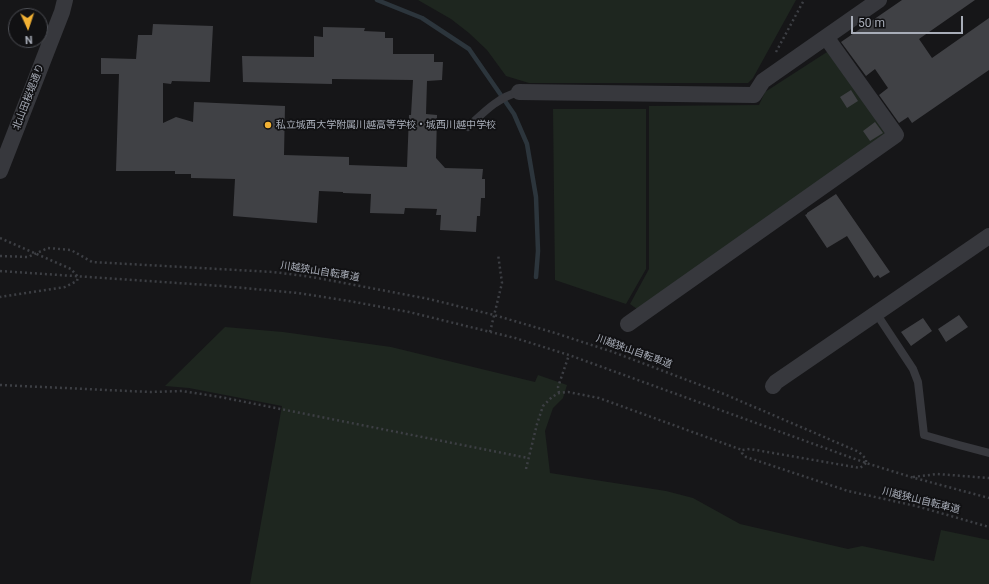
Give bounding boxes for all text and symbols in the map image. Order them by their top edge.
north arrow [8,8,48,48]
scale bar [853,8,965,34]
text: 50 m [858,16,885,30]
text: N [24,33,33,46]
street label: 北山田桜堤通り [11,62,47,132]
place label: 私立城西大学附属川越高等学校・城西川越中学校 [276,119,496,131]
marker: 私立城西大学附属川越高等学校・城西川越中学校 [263,120,273,130]
street label: 川越狭山自転車道 [280,260,360,284]
street label: 川越狭山自転車道 [594,333,674,371]
street label: 川越狭山自転車道 [881,486,961,516]

